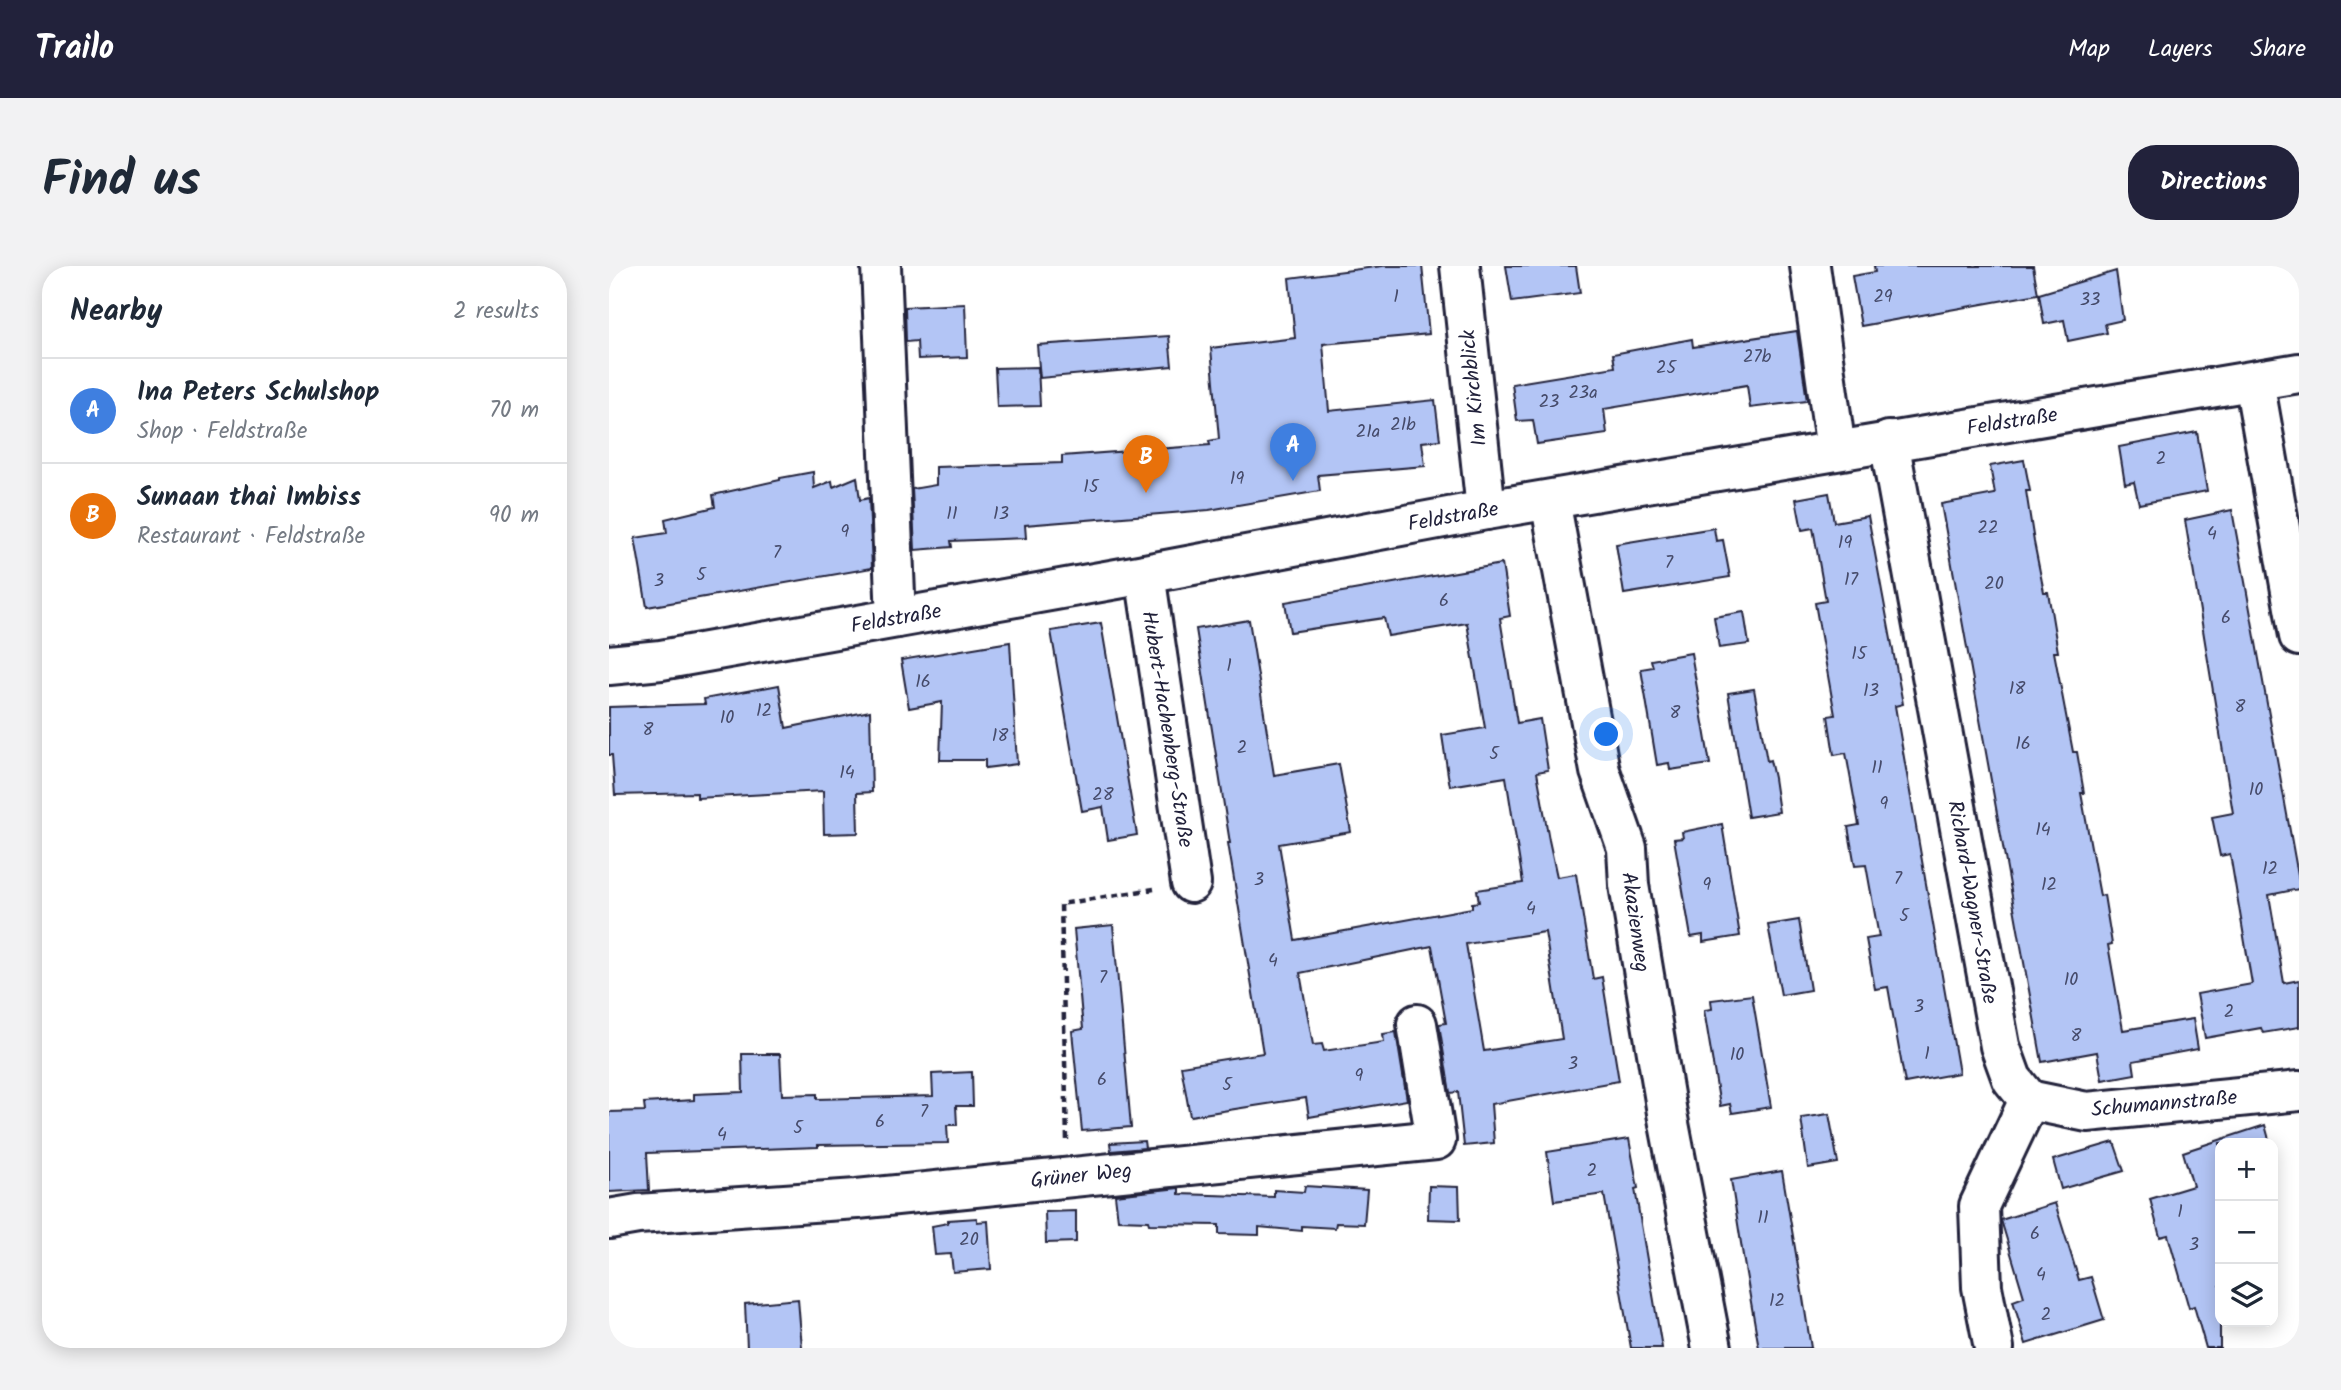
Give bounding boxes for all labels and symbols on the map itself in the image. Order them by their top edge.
house number: 1 [1393,283,1399,312]
house number: 29 [1873,283,1893,312]
house number: 33 [2080,286,2100,315]
street label: Im Kirchblick [1452,328,1497,448]
house number: 27b [1743,343,1772,372]
house number: 25 [1656,354,1677,383]
house number: 23a [1568,379,1598,408]
house number: 23 [1539,388,1559,417]
street label: Feldstraße [1964,399,2061,446]
house number: 21b [1390,411,1416,440]
house number: 21a [1356,418,1380,447]
pin: A [1270,423,1316,481]
pin: B [1123,435,1169,493]
house number: 2 [2156,445,2166,474]
house number: 19 [1230,465,1244,494]
house number: 15 [1083,473,1100,502]
street label: Feldstraße [1405,493,1502,542]
house number: 11 [946,500,958,529]
house number: 13 [993,500,1009,529]
house number: 22 [1978,514,1998,543]
house number: 9 [841,518,850,547]
house number: 4 [2207,520,2217,549]
house number: 19 [1838,529,1852,558]
house number: 7 [773,539,782,568]
house number: 7 [1665,549,1674,578]
house number: 5 [696,561,707,590]
house number: 17 [1844,566,1859,595]
house number: 3 [654,567,664,596]
house number: 20 [1984,570,2004,599]
house number: 6 [1439,587,1449,616]
street label: Feldstraße [848,595,945,644]
house number: 6 [2221,604,2231,633]
street label: Hubert-Hachenberg-Straße [1131,608,1202,851]
house number: 15 [1851,640,1868,669]
house number: 1 [1226,652,1232,681]
house number: 16 [915,668,931,697]
house number: 18 [2009,675,2025,704]
house number: 13 [1863,677,1879,706]
house number: 8 [2235,693,2246,722]
house number: 12 [756,697,772,726]
house number: 8 [1670,699,1681,728]
house number: 10 [720,704,734,733]
house number: 8 [643,716,654,745]
your location [1589,717,1623,751]
house number: 18 [992,722,1008,751]
house number: 16 [2015,730,2031,759]
house number: 2 [1237,734,1247,763]
house number: 5 [1489,740,1500,769]
house number: 11 [1871,754,1883,783]
house number: 14 [839,759,855,788]
house number: 10 [2249,776,2263,805]
house number: 28 [1092,781,1114,810]
house number: 9 [1880,790,1889,819]
street label: Richard-Wagner-Straße [1937,798,2006,1007]
house number: 14 [2035,816,2051,845]
house number: 12 [2262,855,2278,884]
house number: 7 [1894,865,1903,894]
house number: 3 [1254,866,1264,895]
street label: Akazienweg [1611,870,1658,974]
house number: 9 [1703,871,1712,900]
house number: 12 [2041,871,2057,900]
house number: 4 [1526,895,1536,924]
house number: 5 [1899,902,1910,931]
house number: 4 [1268,947,1278,976]
house number: 7 [1099,964,1108,993]
house number: 10 [2064,966,2078,995]
house number: 3 [1914,993,1924,1022]
house number: 2 [2224,998,2234,1027]
house number: 8 [2071,1022,2082,1051]
house number: 1 [1924,1040,1930,1069]
house number: 10 [1730,1041,1744,1070]
house number: 3 [1568,1050,1578,1079]
house number: 9 [1355,1062,1364,1091]
house number: 6 [1097,1066,1107,1095]
house number: 5 [1222,1071,1233,1100]
street label: Schumannstraße [2090,1082,2239,1127]
house number: 7 [920,1098,929,1127]
house number: 6 [875,1108,885,1137]
house number: 5 [793,1114,804,1143]
house number: 4 [717,1121,727,1150]
street label: Grüner Weg [1029,1155,1133,1198]
house number: 2 [1587,1157,1597,1186]
house number: 1 [2177,1198,2183,1227]
house number: 11 [1757,1204,1769,1233]
house number: 6 [2030,1220,2040,1249]
house number: 20 [959,1226,979,1255]
house number: 3 [2189,1231,2199,1260]
house number: 4 [2036,1261,2046,1290]
house number: 12 [1769,1287,1785,1316]
house number: 2 [2041,1301,2051,1330]

